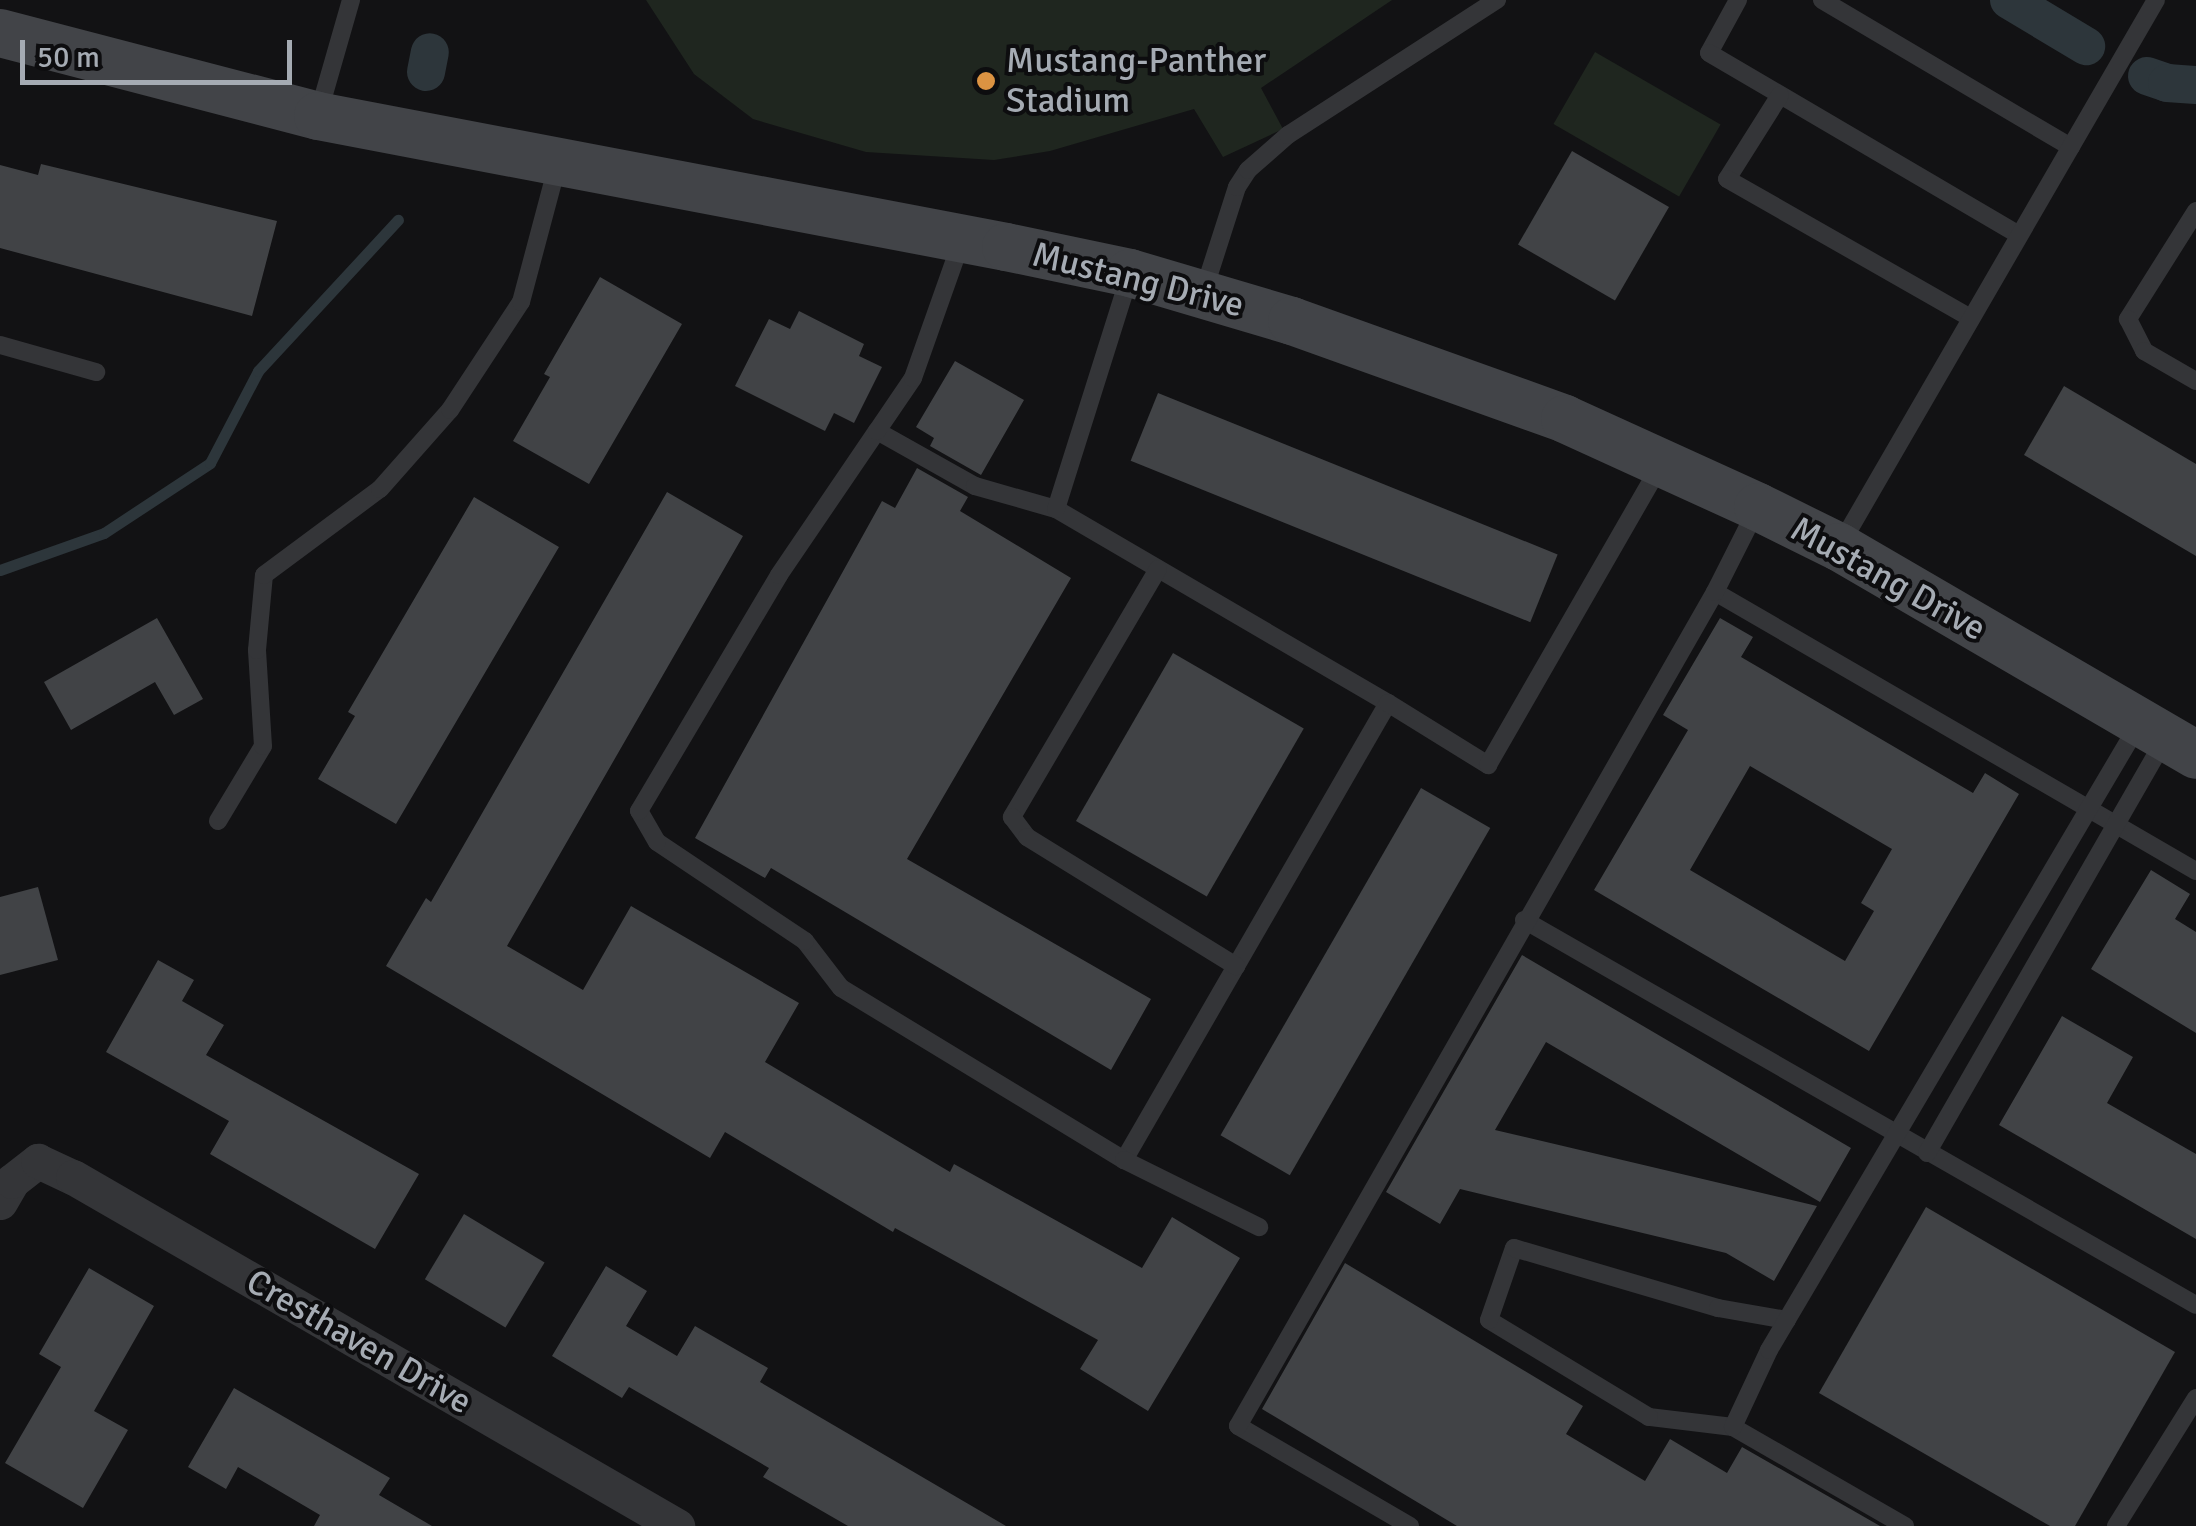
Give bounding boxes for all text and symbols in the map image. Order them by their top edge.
scale bar [25,20,298,82]
text: 50 m [37,39,100,76]
place label: Mustang-Panther Stadium [1006,40,1266,122]
marker: Mustang-Panther Stadium [975,70,997,92]
street label: Mustang Drive [1028,233,1248,327]
street label: Mustang Drive [1783,508,1993,650]
street label: Cresthaven Drive [239,1261,479,1423]

